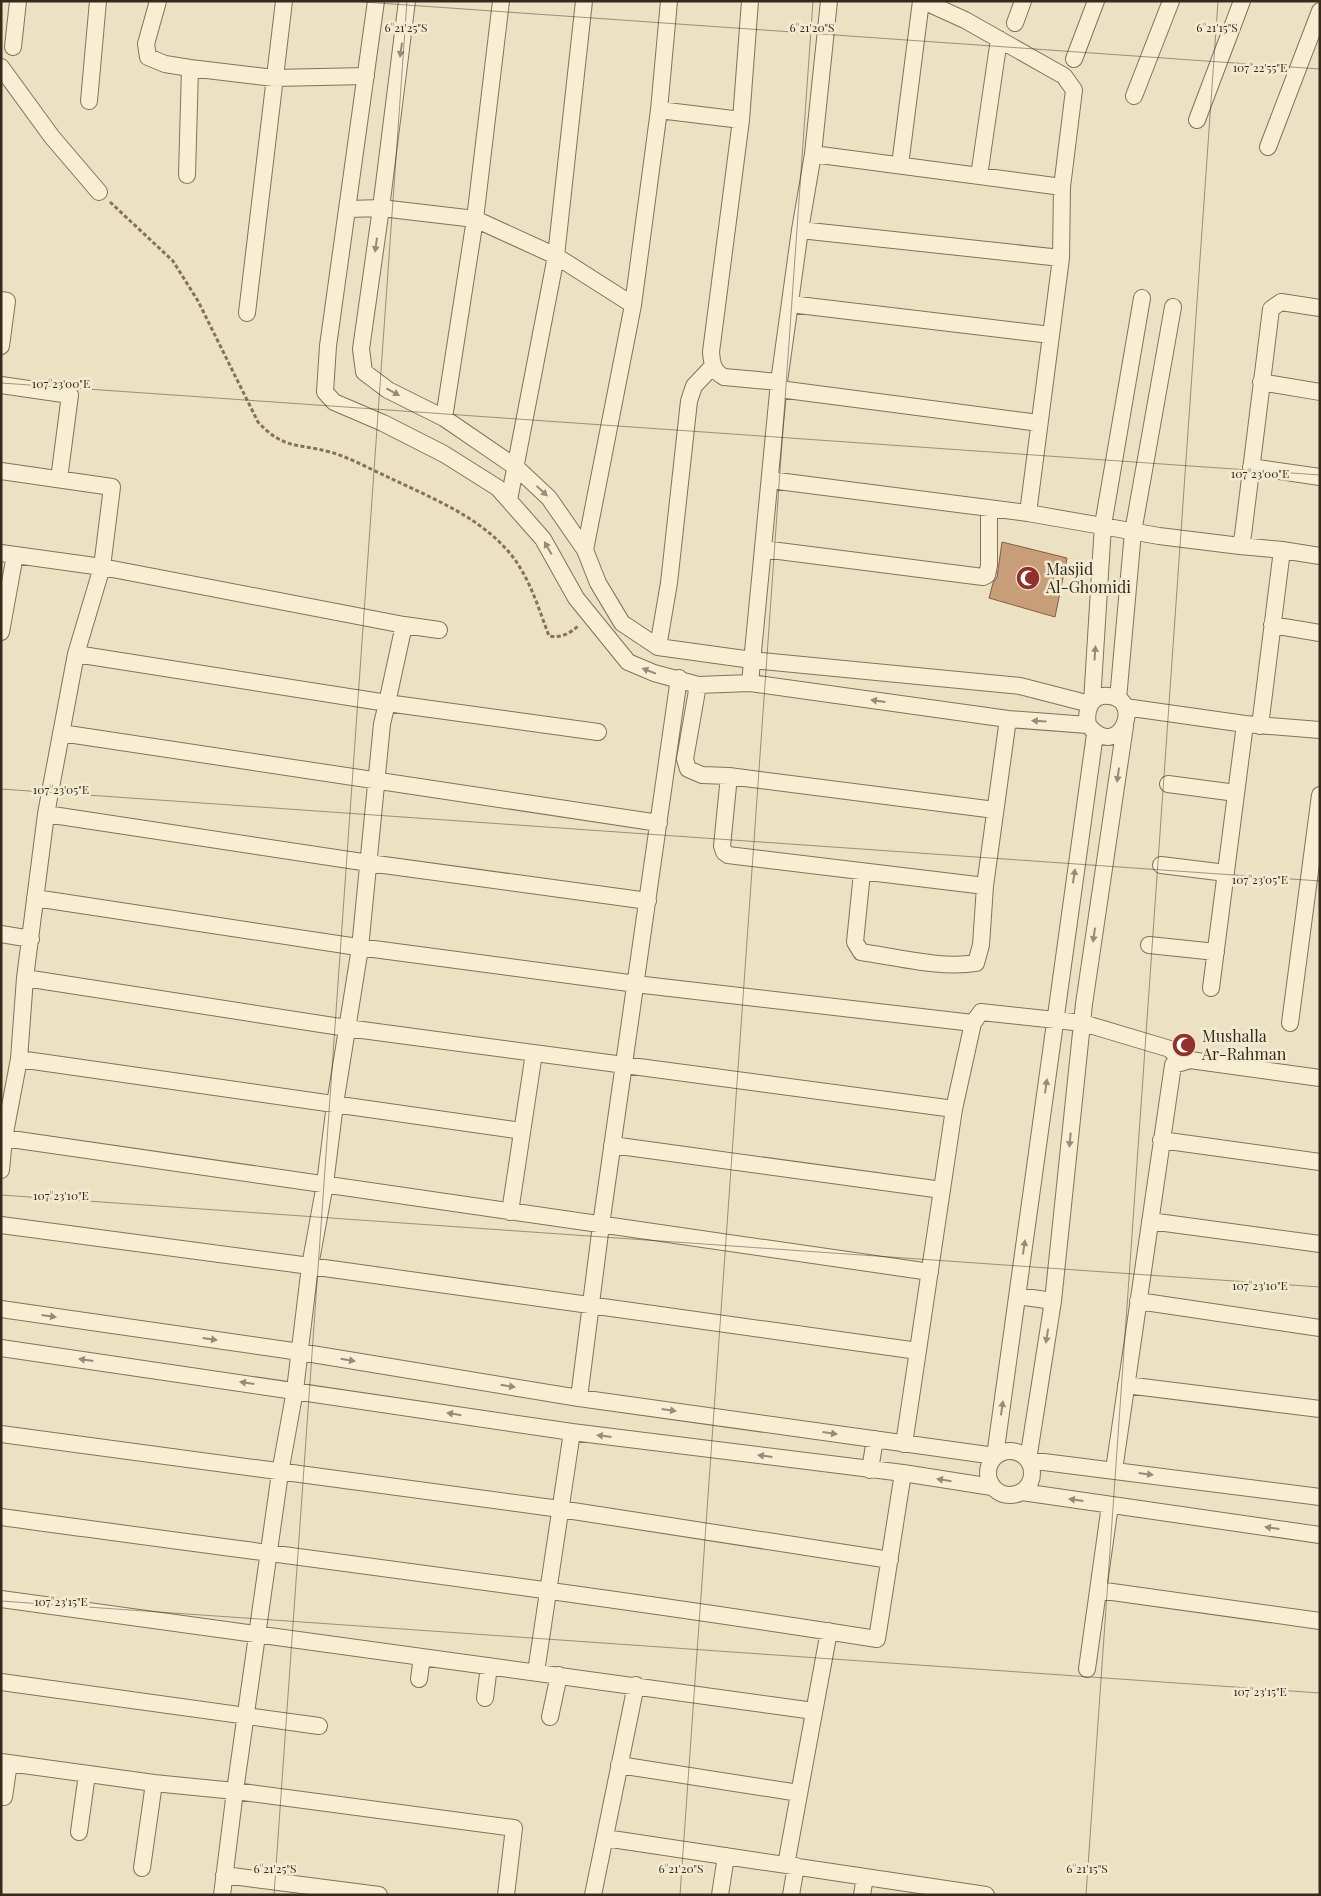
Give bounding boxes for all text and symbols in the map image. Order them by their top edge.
text: 6°21'25"S [385,19,427,35]
text: 6°21'20"S [790,19,835,35]
text: 6°21'15"S [1196,19,1238,35]
one-way arrow [397,42,405,58]
text: 107°22'55"E [1233,59,1287,75]
one-way arrow [372,238,380,254]
text: 107°23'00"E [32,375,90,391]
one-way arrow [386,387,399,396]
text: 107°23'00"E [1231,465,1289,481]
one-way arrow [535,485,547,497]
one-way arrow [544,540,552,555]
place label: Masjid Al-Ghomidi [1045,558,1131,597]
mosque icon: Masjid Al-Ghomidi [1015,565,1041,591]
one-way arrow [1091,645,1099,661]
one-way arrow [642,666,656,674]
one-way arrow [869,697,885,705]
one-way arrow [1031,717,1047,725]
one-way arrow [1113,767,1121,783]
text: 107°23'05"E [33,781,89,797]
one-way arrow [1071,867,1079,883]
text: 107°23'05"E [1232,871,1288,887]
one-way arrow [1090,928,1098,944]
place label: Mushalla Ar-Rahman [1201,1025,1287,1064]
mosque icon: Mushalla Ar-Rahman [1171,1032,1197,1058]
one-way arrow [1042,1077,1050,1093]
one-way arrow [1066,1132,1074,1148]
text: 107°23'10"E [33,1187,89,1203]
one-way arrow [1020,1239,1028,1255]
text: 107°23'10"E [1232,1277,1288,1293]
one-way arrow [42,1312,58,1320]
one-way arrow [1043,1328,1051,1344]
one-way arrow [203,1335,219,1343]
one-way arrow [77,1356,93,1364]
one-way arrow [340,1357,356,1365]
one-way arrow [238,1378,254,1386]
one-way arrow [501,1383,517,1391]
one-way arrow [998,1399,1006,1415]
one-way arrow [661,1406,677,1414]
one-way arrow [446,1410,462,1418]
one-way arrow [822,1429,838,1437]
one-way arrow [596,1432,612,1440]
one-way arrow [757,1452,773,1460]
one-way arrow [1138,1470,1154,1478]
one-way arrow [935,1475,951,1483]
one-way arrow [1068,1496,1084,1504]
one-way arrow [1263,1524,1279,1532]
text: 107°23'15"E [34,1593,88,1609]
text: 107°23'15"E [1233,1683,1287,1699]
text: 6°21'25"S [254,1860,296,1876]
text: 6°21'20"S [659,1860,704,1876]
text: 6°21'15"S [1066,1860,1108,1876]

